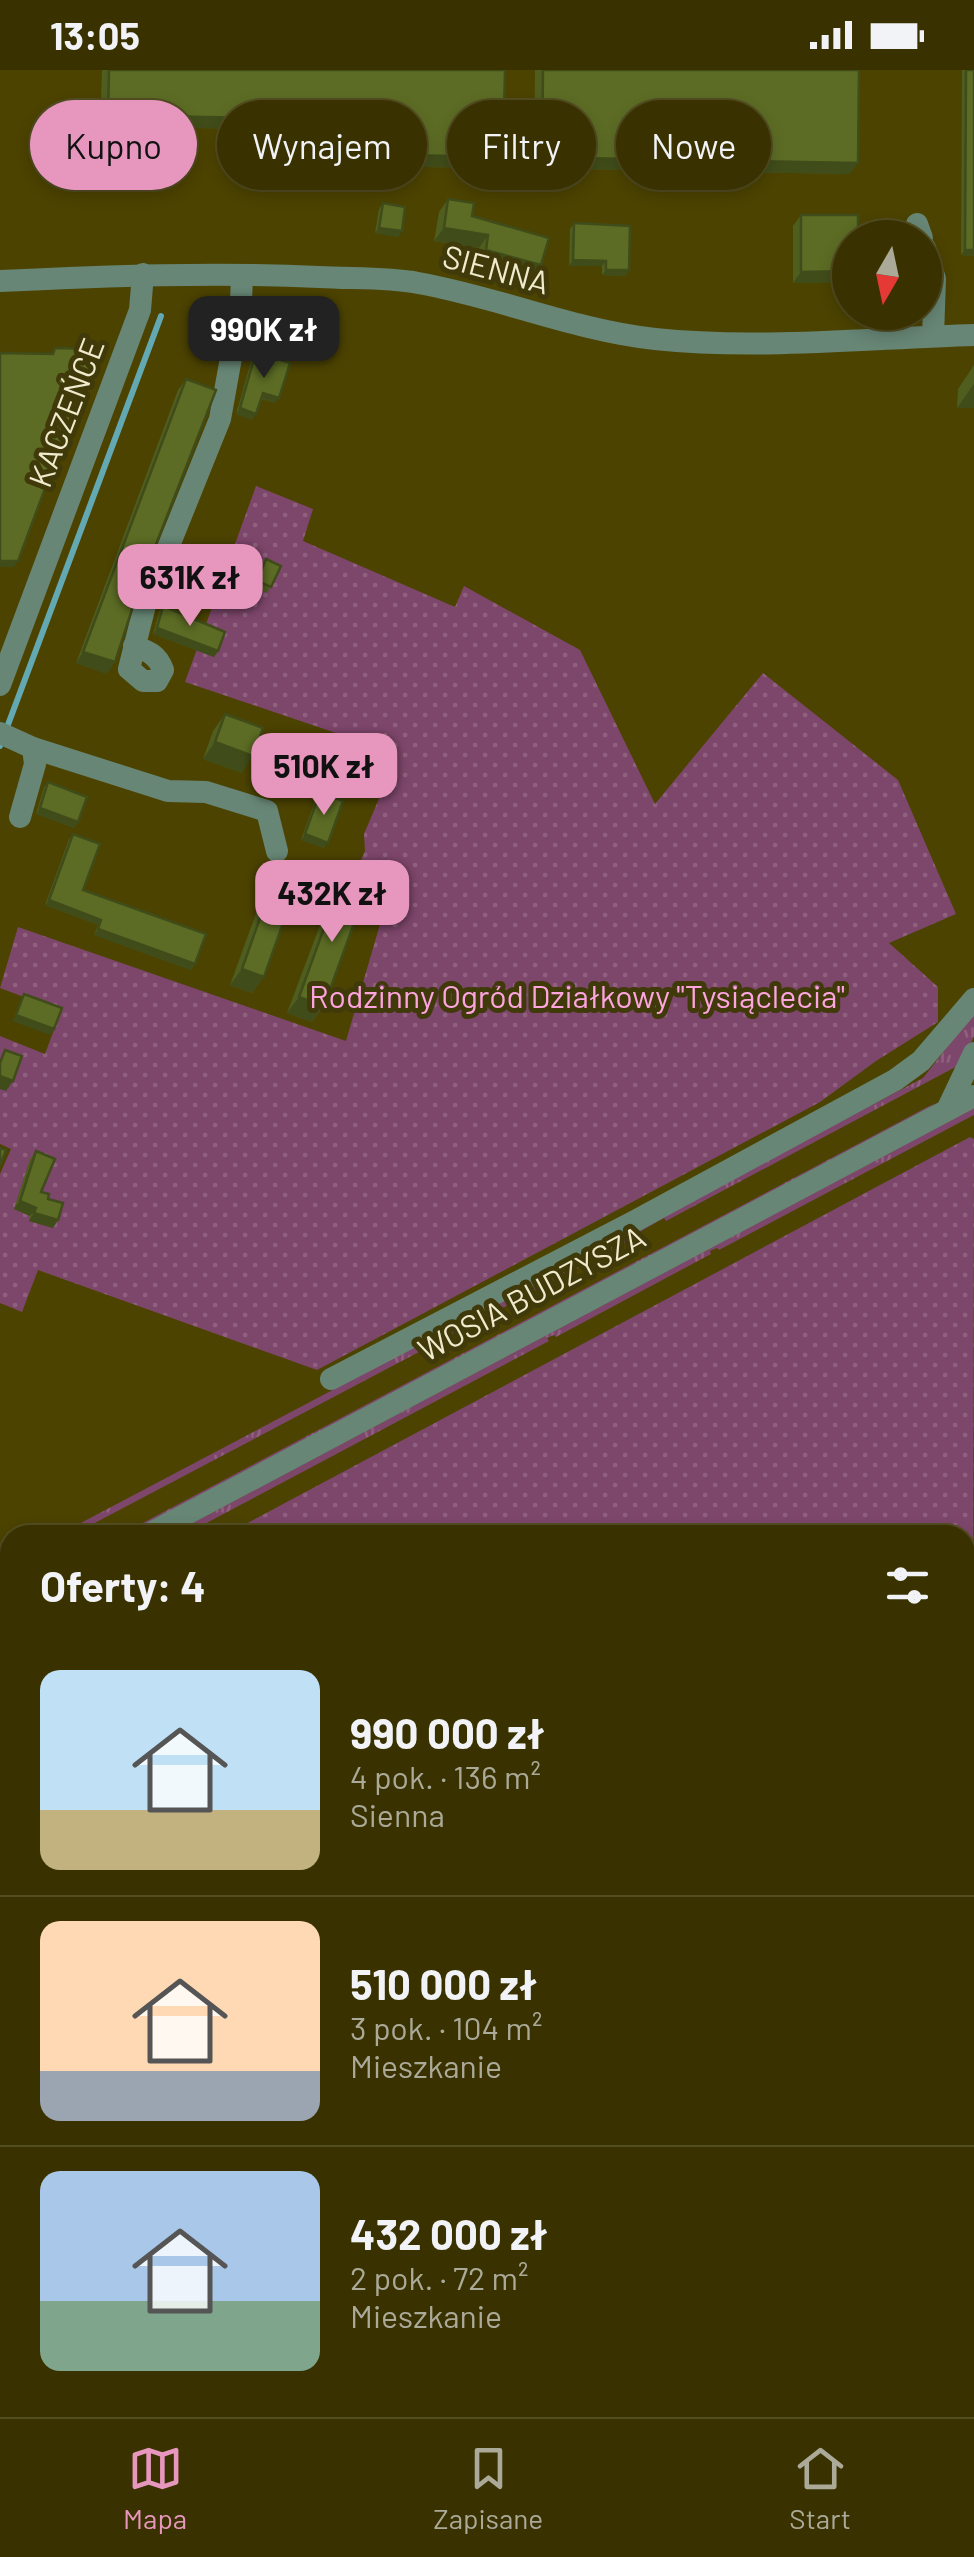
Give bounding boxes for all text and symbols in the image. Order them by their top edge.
text: 13:05 [50,12,140,58]
chip: Kupno [30,100,197,190]
chip: Wynajem [217,100,427,190]
chip: Filtry [447,100,596,190]
chip: Nowe [616,100,771,190]
north arrow [832,220,942,330]
map controls [832,220,942,330]
street label: SIENNA [439,236,554,300]
pin: 990K zł [172,296,356,381]
text: 990K zł [210,309,318,347]
street label: KACZEŃCE [19,333,111,492]
pin: 631K zł [98,544,282,629]
text: 631K zł [140,557,240,595]
pin: 510K zł [232,733,416,818]
text: 510K zł [273,746,375,784]
pin: 432K zł [240,860,424,945]
text: 432K zł [277,873,387,911]
park label: Rodzinny Ogród Działkowy "Tysiąclecia" [309,976,845,1014]
street label: WOSIA BUDZYSZA [411,1216,651,1368]
icon: filters [880,1558,935,1613]
text: Oferty: 4 [40,1560,206,1610]
text: 990 000 zł [350,1707,545,1757]
icon: home [120,1710,240,1830]
text: 4 pok. · 136 m² [350,1757,541,1795]
text: Sienna [350,1795,445,1833]
text: 510 000 zł [350,1958,537,2008]
icon: home [120,1961,240,2081]
text: 3 pok. · 104 m² [350,2008,542,2046]
text: Mieszkanie [350,2046,502,2084]
text: 432 000 zł [350,2208,548,2258]
icon: home [120,2211,240,2331]
text: 2 pok. · 72 m² [350,2258,528,2296]
text: Mieszkanie [350,2296,502,2334]
tab: Mapa [123,2441,187,2535]
tab: Zapisane [433,2441,543,2535]
tab: Start [789,2441,851,2535]

